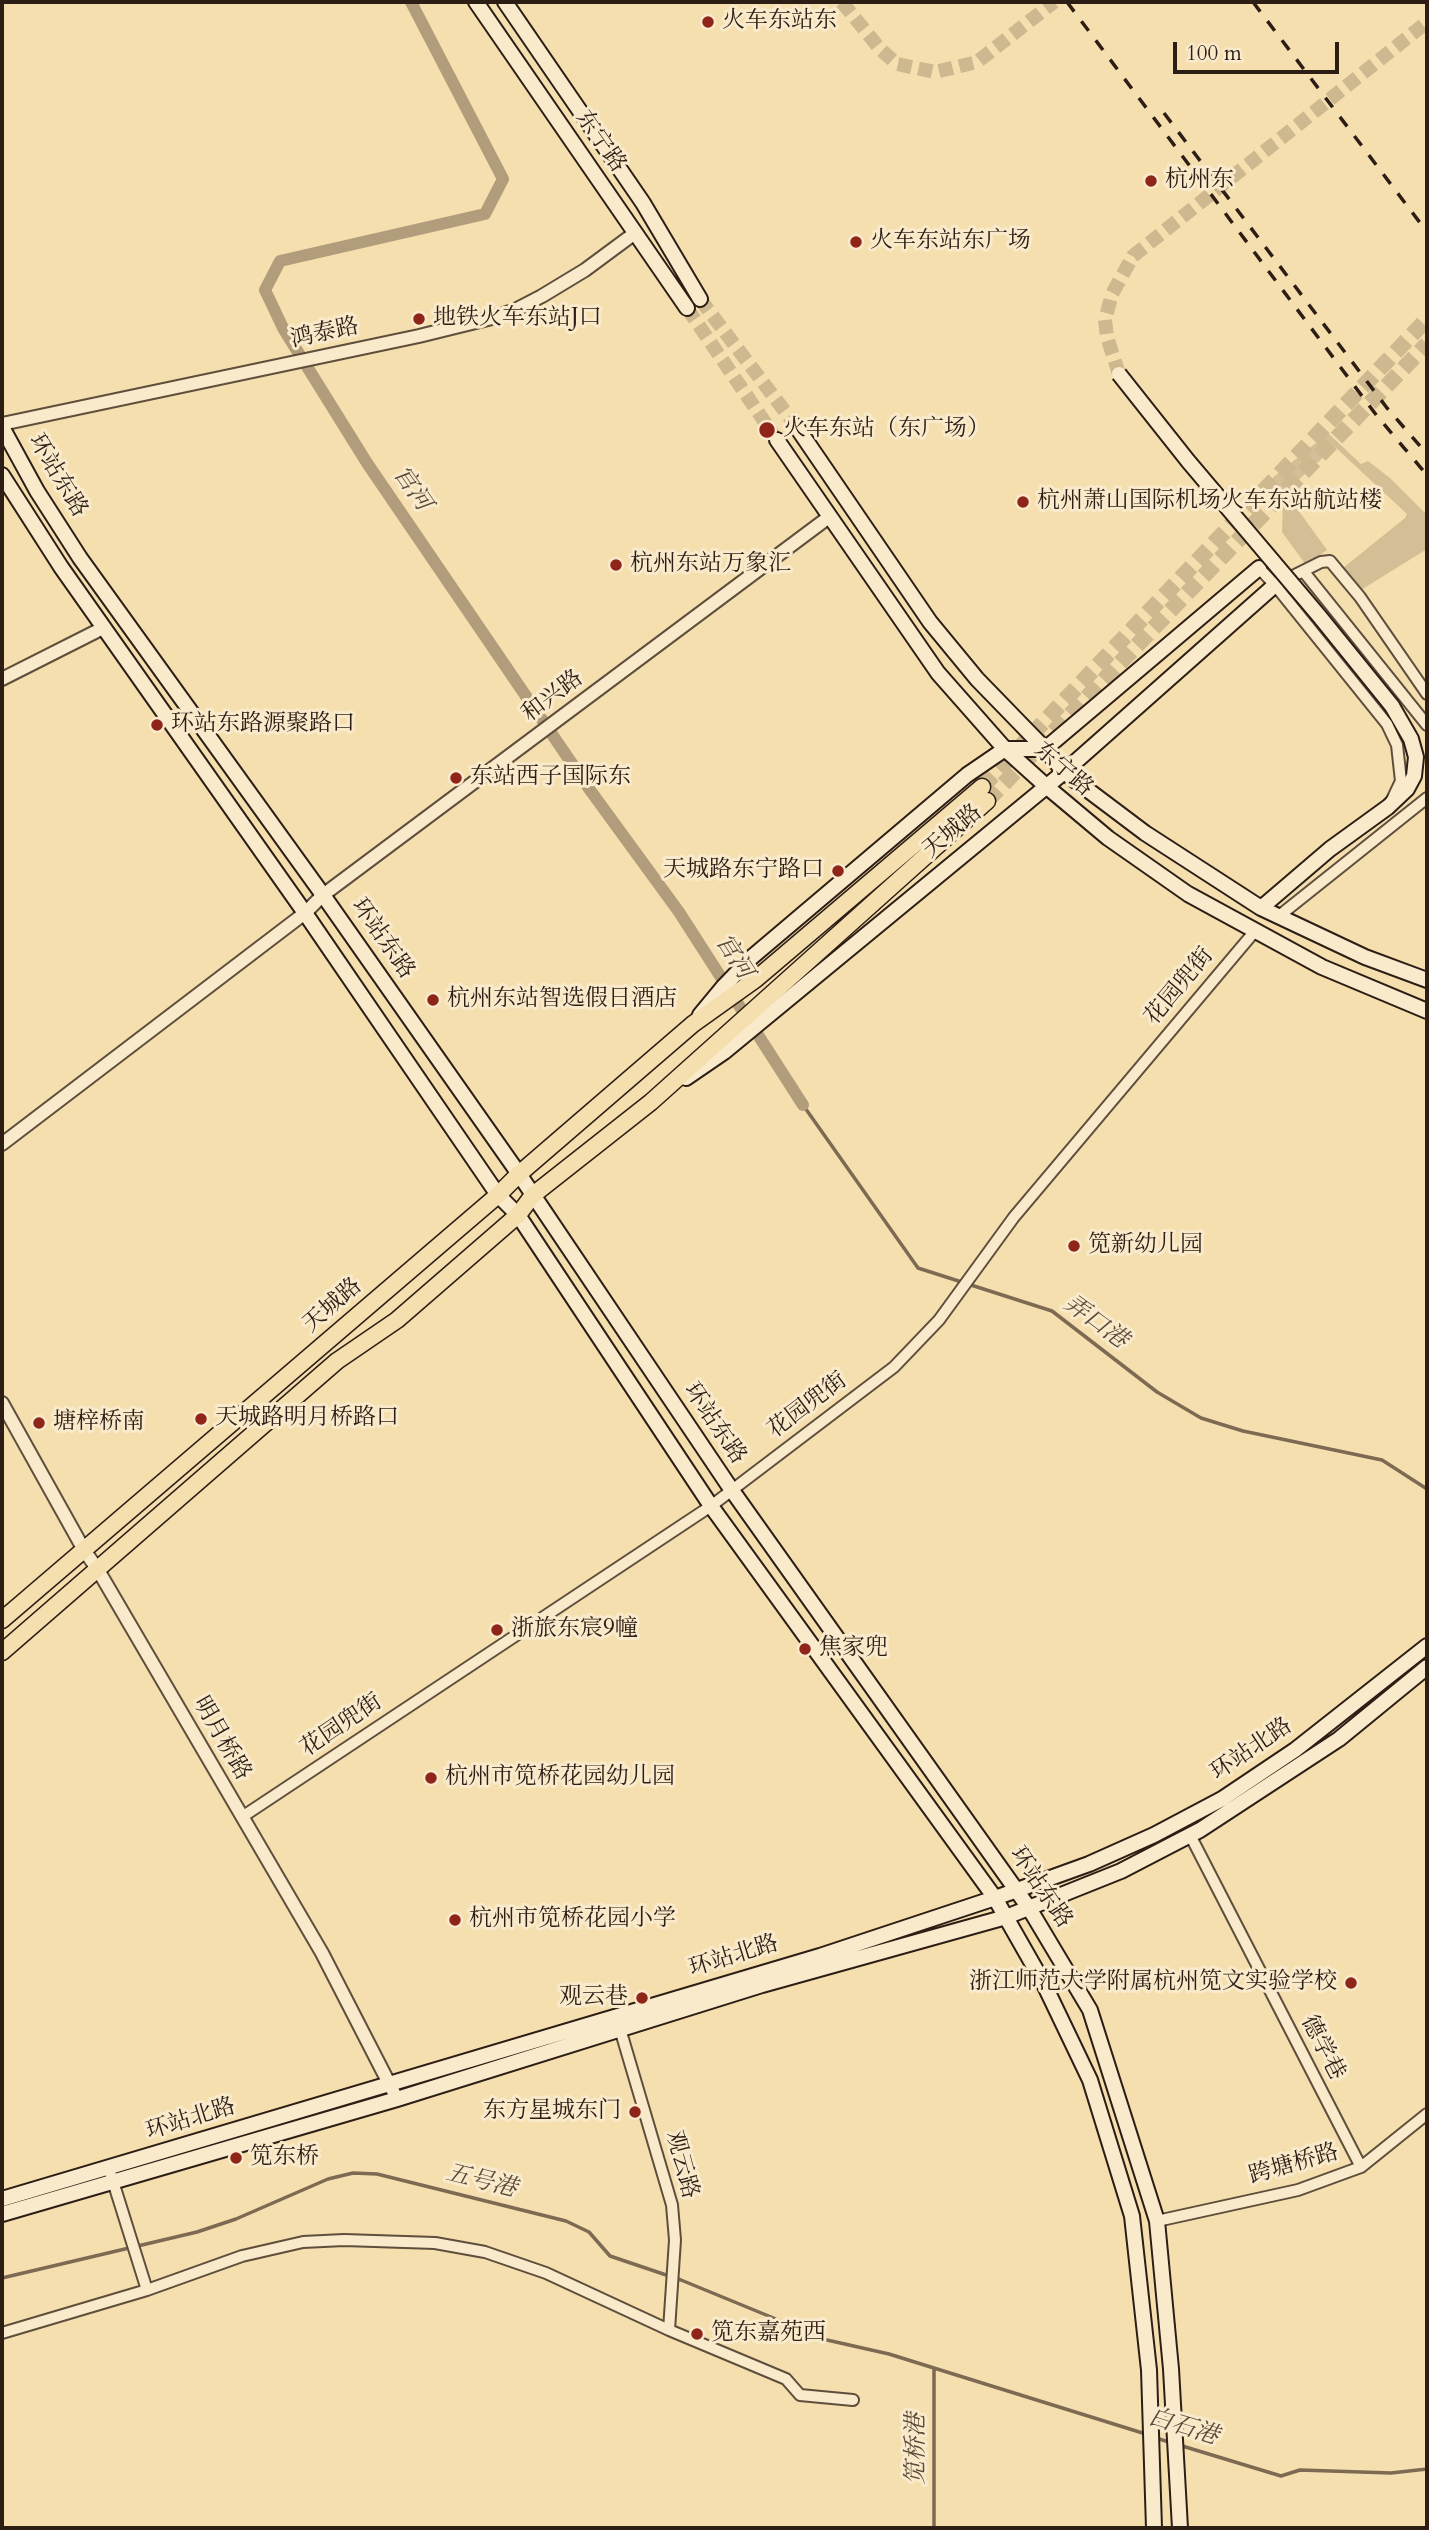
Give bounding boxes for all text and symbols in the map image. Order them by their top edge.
place label: 火车东站东 [722,8,837,36]
marker: 火车东站东 [700,14,716,30]
scale bar [1177,28,1343,72]
text: 100 m [1186,39,1242,68]
street label: 东宁路 [569,106,631,178]
place label: 杭州东 [1165,167,1234,195]
marker: 杭州东 [1143,173,1159,189]
place label: 火车东站东广场 [870,228,1031,256]
marker: 火车东站东广场 [848,234,864,250]
place label: 地铁火车东站J口 [433,305,602,333]
marker: 地铁火车东站J口 [411,311,427,327]
street label: 鸿泰路 [288,313,362,355]
place label: 火车东站（东广场） [783,416,990,444]
marker: 火车东站（东广场） [757,420,777,440]
street label: 环站东路 [21,429,93,523]
water label: 官河 [385,461,437,517]
place label: 杭州萧山国际机场火车东站航站楼 [1037,488,1382,516]
marker: 杭州萧山国际机场火车东站航站楼 [1015,494,1031,510]
place label: 杭州东站万象汇 [630,551,791,579]
marker: 杭州东站万象汇 [608,557,624,573]
street label: 和兴路 [517,665,589,729]
place label: 环站东路源聚路口 [171,711,355,739]
marker: 环站东路源聚路口 [149,717,165,733]
street label: 东宁路 [1028,737,1098,803]
place label: 东站西子国际东 [470,764,631,792]
marker: 东站西子国际东 [448,770,464,786]
street label: 天城路 [918,799,988,865]
place label: 天城路东宁路口 [663,857,824,885]
marker: 天城路东宁路口 [830,863,846,879]
street label: 环站东路 [344,893,420,985]
water label: 官河 [708,929,758,985]
street label: 花园兜街 [1140,943,1220,1031]
place label: 杭州东站智选假日酒店 [447,986,677,1014]
marker: 杭州东站智选假日酒店 [425,992,441,1008]
place label: 笕新幼儿园 [1088,1232,1203,1260]
marker: 笕新幼儿园 [1066,1238,1082,1254]
street label: 天城路 [298,1273,368,1339]
water label: 弄口港 [1057,1290,1133,1356]
street label: 花园兜街 [763,1367,853,1445]
street label: 环站东路 [677,1378,751,1470]
place label: 天城路明月桥路口 [215,1405,399,1433]
place label: 塘梓桥南 [53,1409,145,1437]
marker: 天城路明月桥路口 [193,1411,209,1427]
marker: 塘梓桥南 [31,1415,47,1431]
place label: 浙旅东宸9幢 [511,1616,638,1644]
marker: 浙旅东宸9幢 [489,1622,505,1638]
place label: 焦家兜 [819,1635,888,1663]
marker: 焦家兜 [797,1641,813,1657]
street label: 花园兜街 [296,1689,388,1763]
street label: 明月桥路 [186,1692,256,1786]
street label: 环站北路 [1206,1713,1298,1787]
place label: 杭州市笕桥花园幼儿园 [445,1764,675,1792]
marker: 杭州市笕桥花园幼儿园 [423,1770,439,1786]
street label: 环站东路 [1003,1842,1077,1934]
place label: 杭州市笕桥花园小学 [469,1906,676,1934]
marker: 杭州市笕桥花园小学 [447,1912,463,1928]
street label: 环站北路 [686,1930,782,1984]
place label: 浙江师范大学附属杭州笕文实验学校 [969,1969,1337,1997]
marker: 浙江师范大学附属杭州笕文实验学校 [1343,1975,1359,1991]
place label: 观云巷 [559,1984,628,2012]
marker: 观云巷 [634,1990,650,2006]
street label: 德学巷 [1294,2011,1350,2085]
street label: 环站北路 [143,2093,239,2147]
place label: 东方星城东门 [483,2098,621,2126]
marker: 东方星城东门 [627,2104,643,2120]
street label: 观云路 [659,2128,703,2202]
street label: 跨塘桥路 [1246,2139,1342,2191]
place label: 笕东桥 [250,2144,319,2172]
marker: 笕东桥 [228,2150,244,2166]
water label: 五号港 [443,2159,519,2205]
place label: 笕东嘉苑西 [711,2320,826,2348]
marker: 笕东嘉苑西 [689,2326,705,2342]
water label: 白石港 [1144,2404,1222,2452]
water label: 笕桥港 [903,2413,931,2485]

